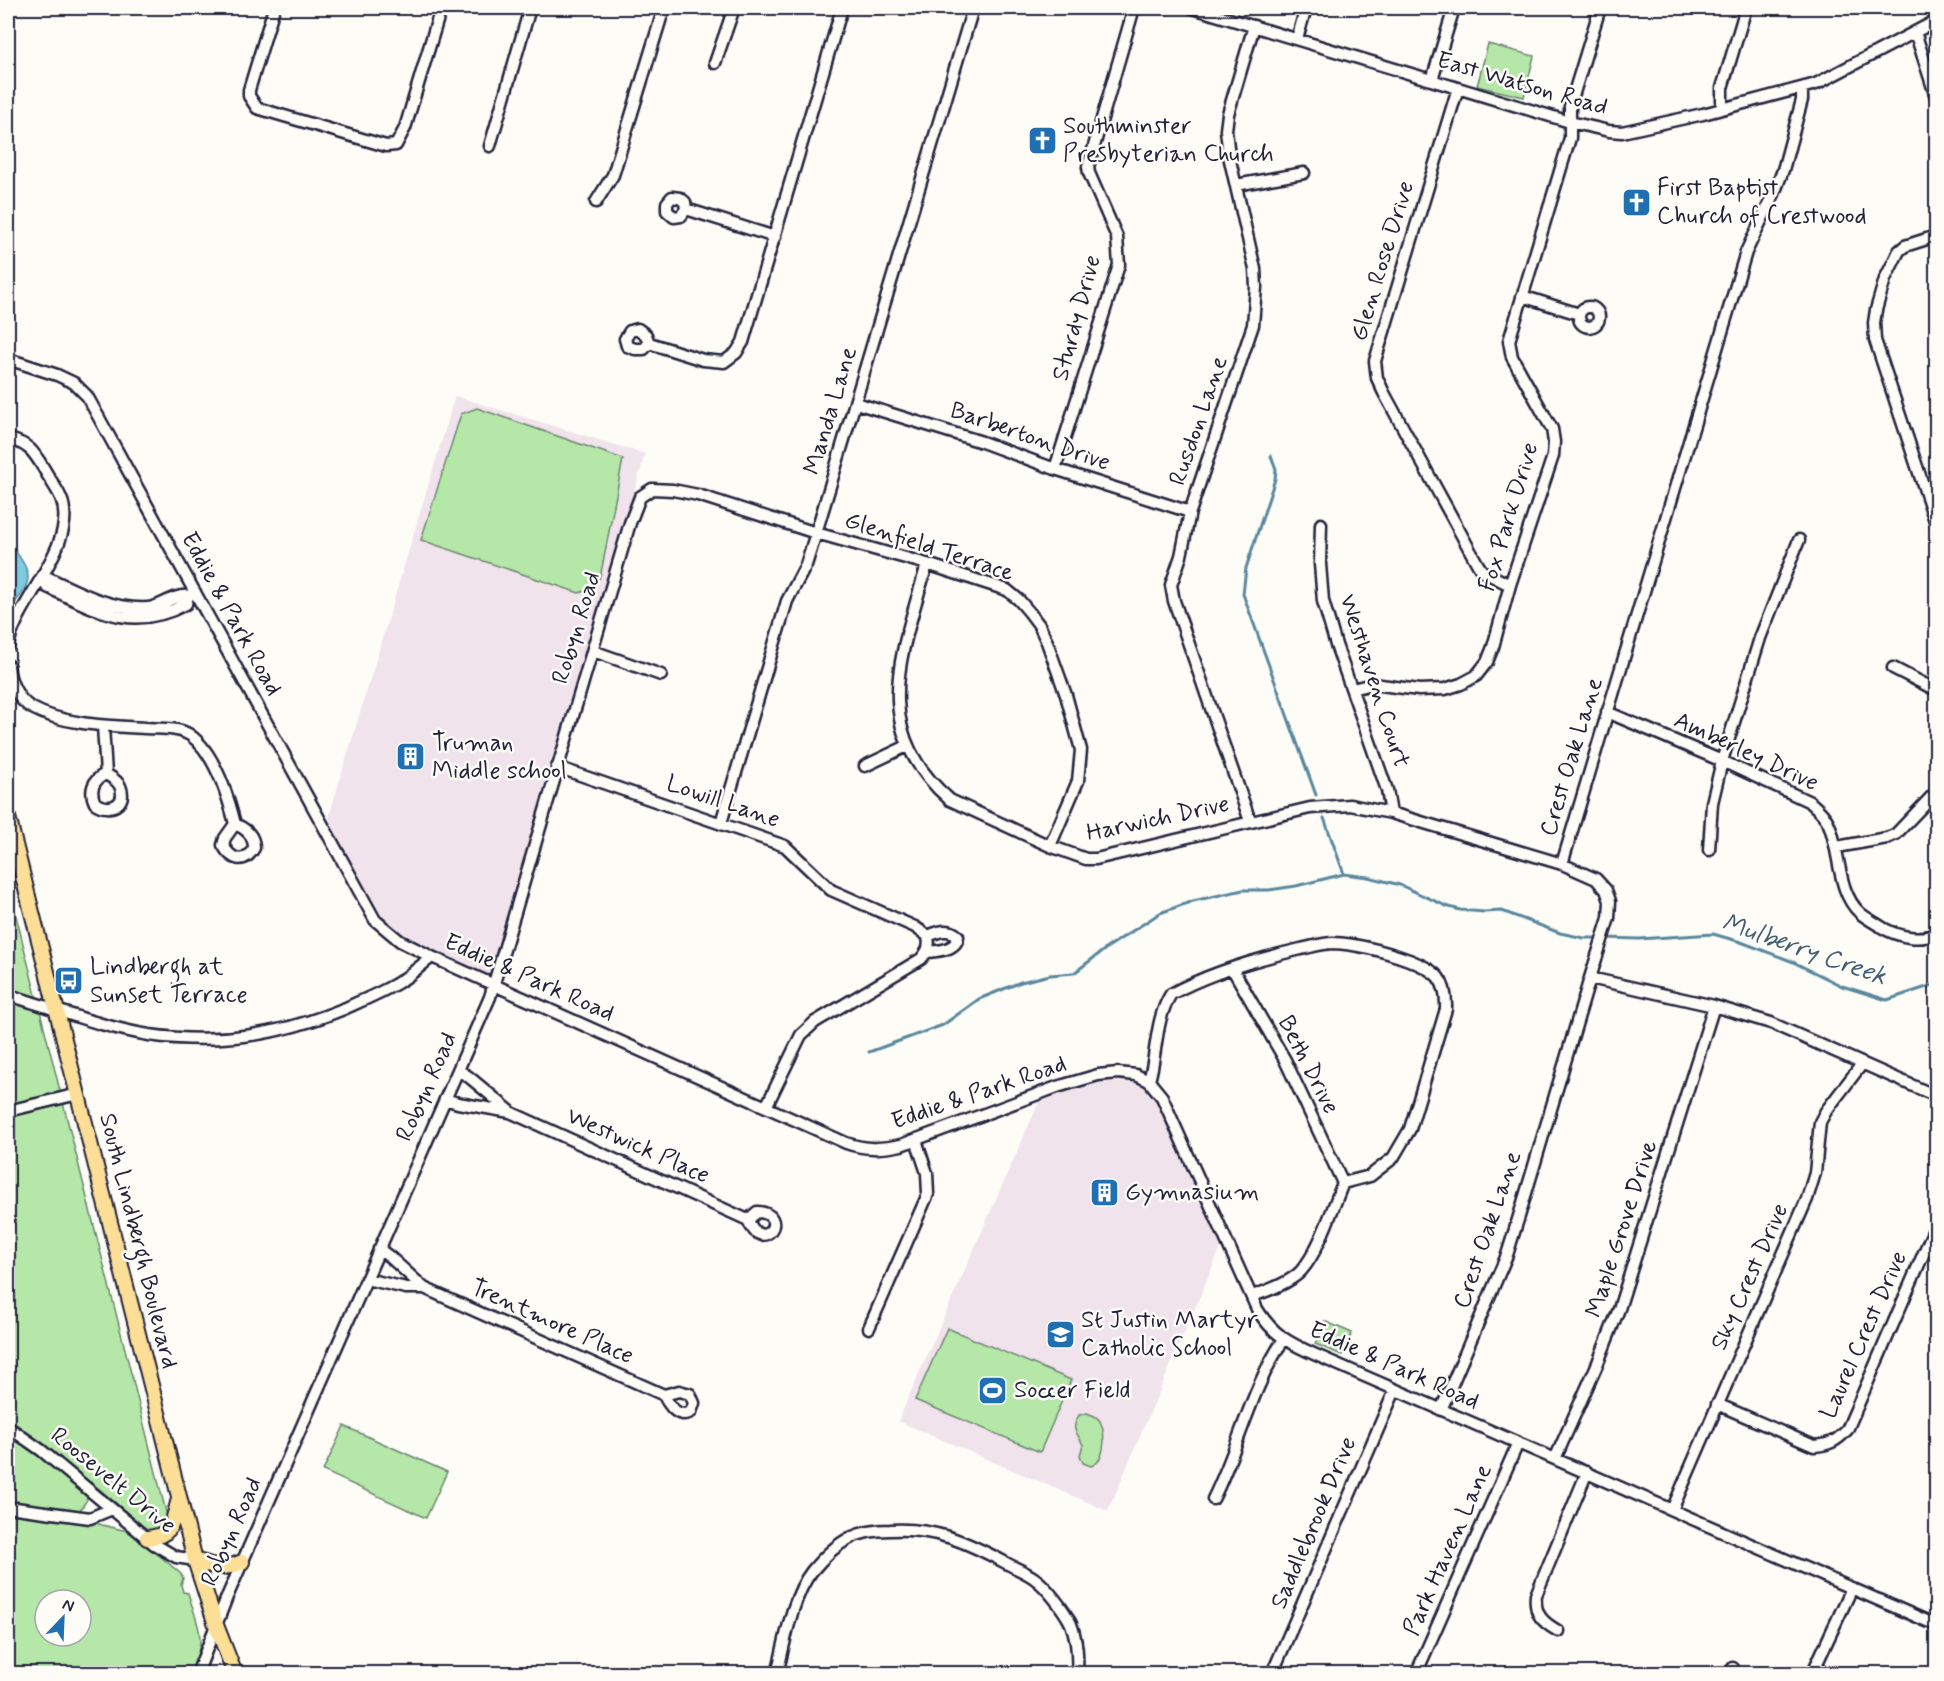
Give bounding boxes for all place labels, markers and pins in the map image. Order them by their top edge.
place label: Southminster Presbyterian Church [1063,111,1274,170]
church icon: Southminster Presbyterian Church [1026,124,1058,156]
place label: First Baptist Church of Crestwood [1657,173,1867,232]
church icon: First Baptist Church of Crestwood [1620,186,1652,218]
place label: Truman Middle school [432,728,567,787]
building icon: Truman Middle school [395,741,427,773]
place label: Lindbergh at Sunset Terrace [90,952,248,1011]
bus stop icon: Lindbergh at Sunset Terrace [53,965,85,997]
building icon: Gymnasium [1088,1176,1120,1208]
place label: Gymnasium [1125,1177,1259,1208]
place label: St Justin Martyr Catholic School [1081,1305,1258,1364]
school or university icon: St Justin Martyr Catholic School [1044,1318,1076,1350]
sports icon: Soccer Field [977,1374,1009,1406]
place label: Soccer Field [1014,1375,1131,1406]

